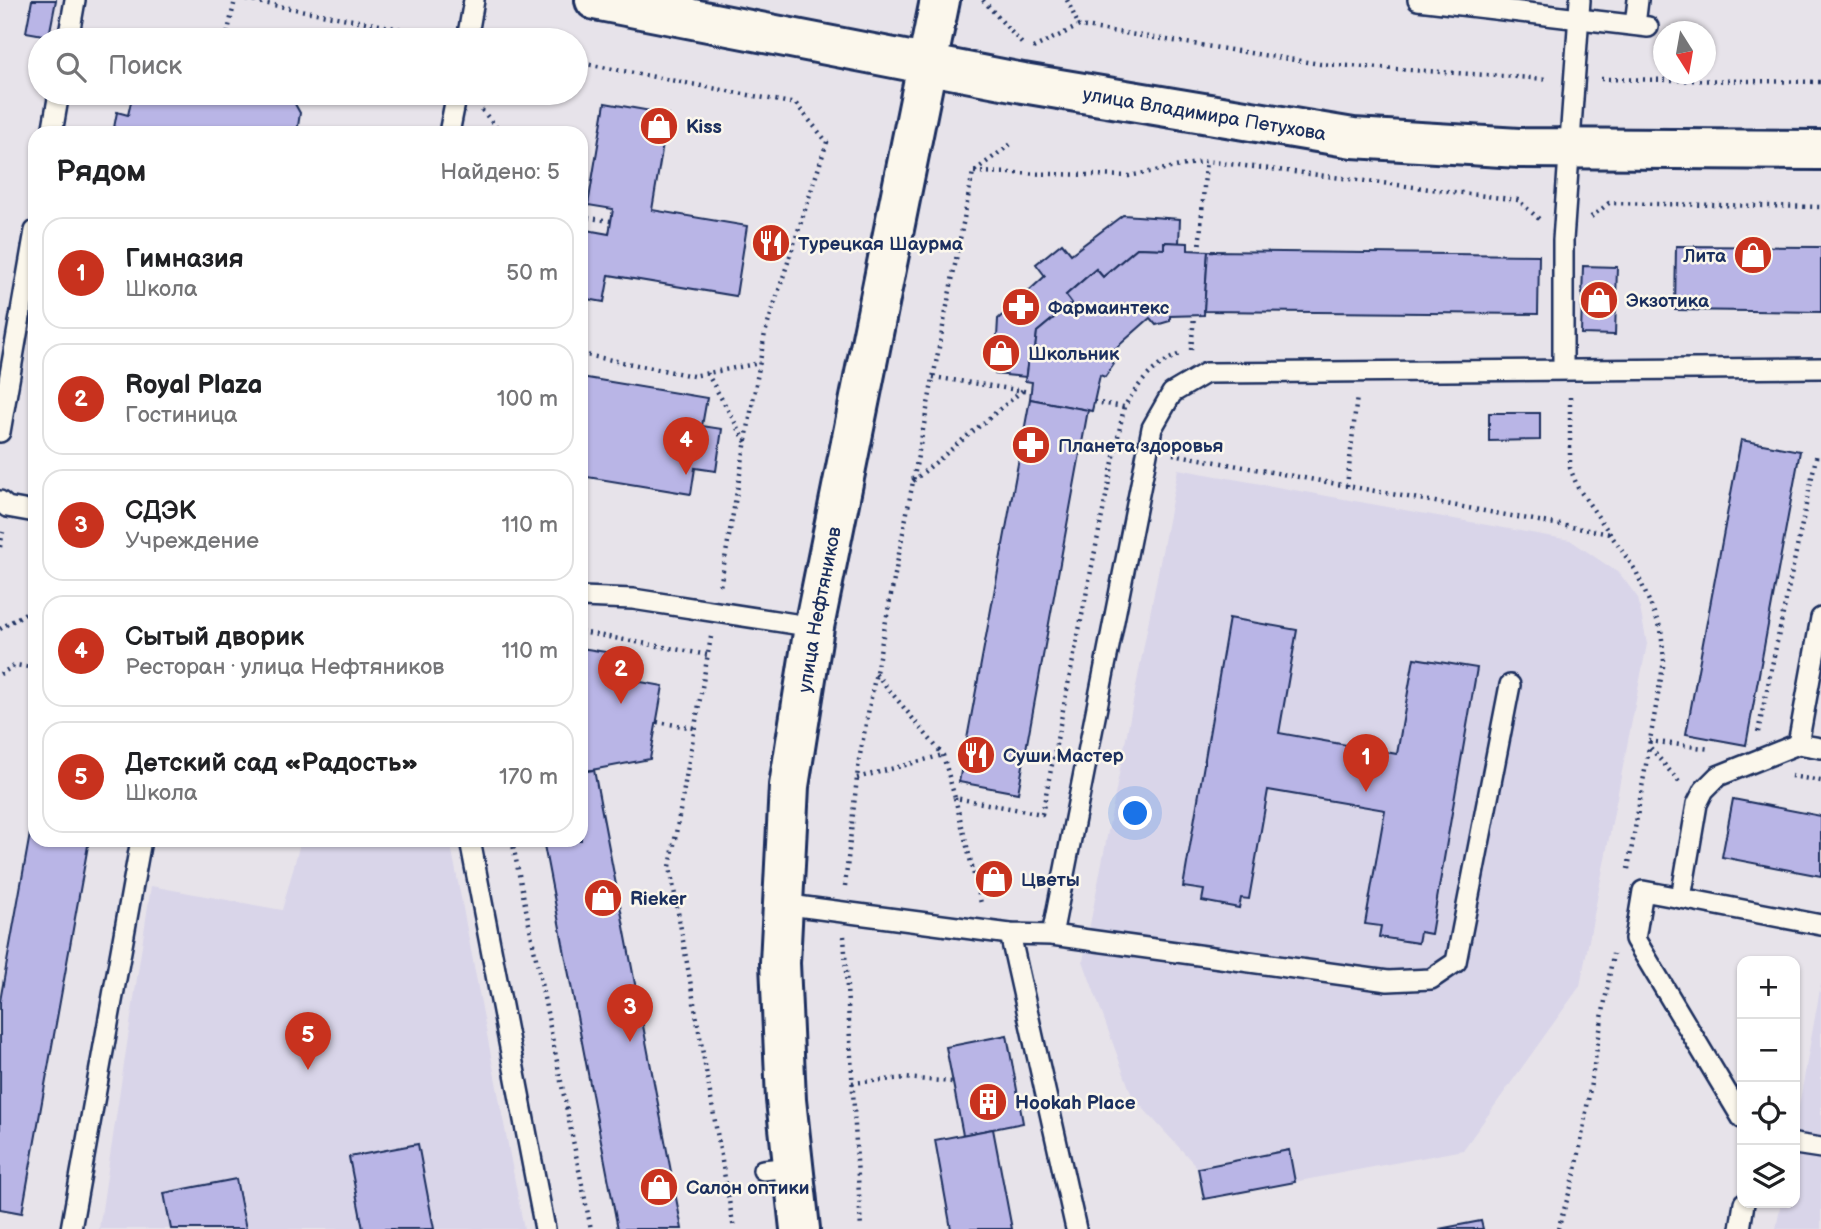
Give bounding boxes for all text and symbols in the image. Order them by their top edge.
north arrow [1653,21,1716,84]
search box [28,28,588,105]
icon: search [52,48,90,86]
text: Поиск [108,51,182,82]
street label: улица Владимира Петухова [1081,83,1328,146]
shop icon: Kiss [638,105,680,147]
place label: Kiss [686,116,722,139]
text: Рядом [56,154,146,190]
text: Найдено: 5 [440,158,560,186]
restaurant icon: Турецкая Шаурма [750,222,792,264]
place label: Турецкая Шаурма [798,233,964,256]
shop icon: Лита [1732,234,1774,276]
text: Гимназия [125,244,244,275]
place label: Лита [1682,245,1727,268]
text: 1 [76,259,86,287]
text: 50 m [506,259,558,287]
text: Школа [125,275,198,303]
shop icon: Экзотика [1578,279,1620,321]
pharmacy icon: Фармаинтекс [1000,286,1042,328]
place label: Экзотика [1626,290,1710,313]
place label: Фармаинтекс [1048,297,1170,320]
shop icon: Школьник [980,332,1022,374]
place label: Школьник [1028,343,1120,366]
text: Royal Plaza [125,370,262,401]
text: 2 [74,385,88,413]
text: 100 m [497,385,558,413]
text: Гостиница [125,401,238,429]
pin: 4 [663,417,709,475]
pharmacy icon: Планета здоровья [1010,424,1052,466]
place label: Планета здоровья [1058,435,1224,458]
text: СДЭК [125,496,196,527]
text: 3 [74,511,88,539]
text: 110 m [501,511,558,539]
street label: улица Нефтяников [794,525,847,694]
text: Учреждение [125,527,259,555]
text: Сытый дворик [125,622,304,653]
text: 4 [74,637,88,665]
text: 110 m [501,637,558,665]
pin: 2 [598,646,644,704]
text: Ресторан · улица Нефтяников [125,653,444,681]
restaurant icon: Суши Мастер [955,734,997,776]
pin: 1 [1343,734,1389,792]
place label: Суши Мастер [1003,745,1125,768]
text: Детский сад «Радость» [125,748,418,779]
text: 5 [74,763,88,791]
text: 170 m [499,763,558,791]
text: Школа [125,779,198,807]
your location [1118,796,1152,830]
shop icon: Цветы [973,858,1015,900]
place label: Цветы [1021,869,1080,892]
shop icon: Rieker [582,877,624,919]
place label: Rieker [630,888,687,911]
map controls [1737,956,1800,1208]
button: + [1737,956,1800,1019]
pin: 3 [607,984,653,1042]
pin: 5 [285,1012,331,1070]
button: − [1737,1019,1800,1082]
building icon: Hookah Place [967,1081,1009,1123]
button: locate [1737,1082,1800,1145]
place label: Hookah Place [1015,1092,1136,1115]
button: layers [1737,1145,1800,1208]
shop icon: Салон оптики [638,1166,680,1208]
place label: Салон оптики [686,1177,810,1200]

